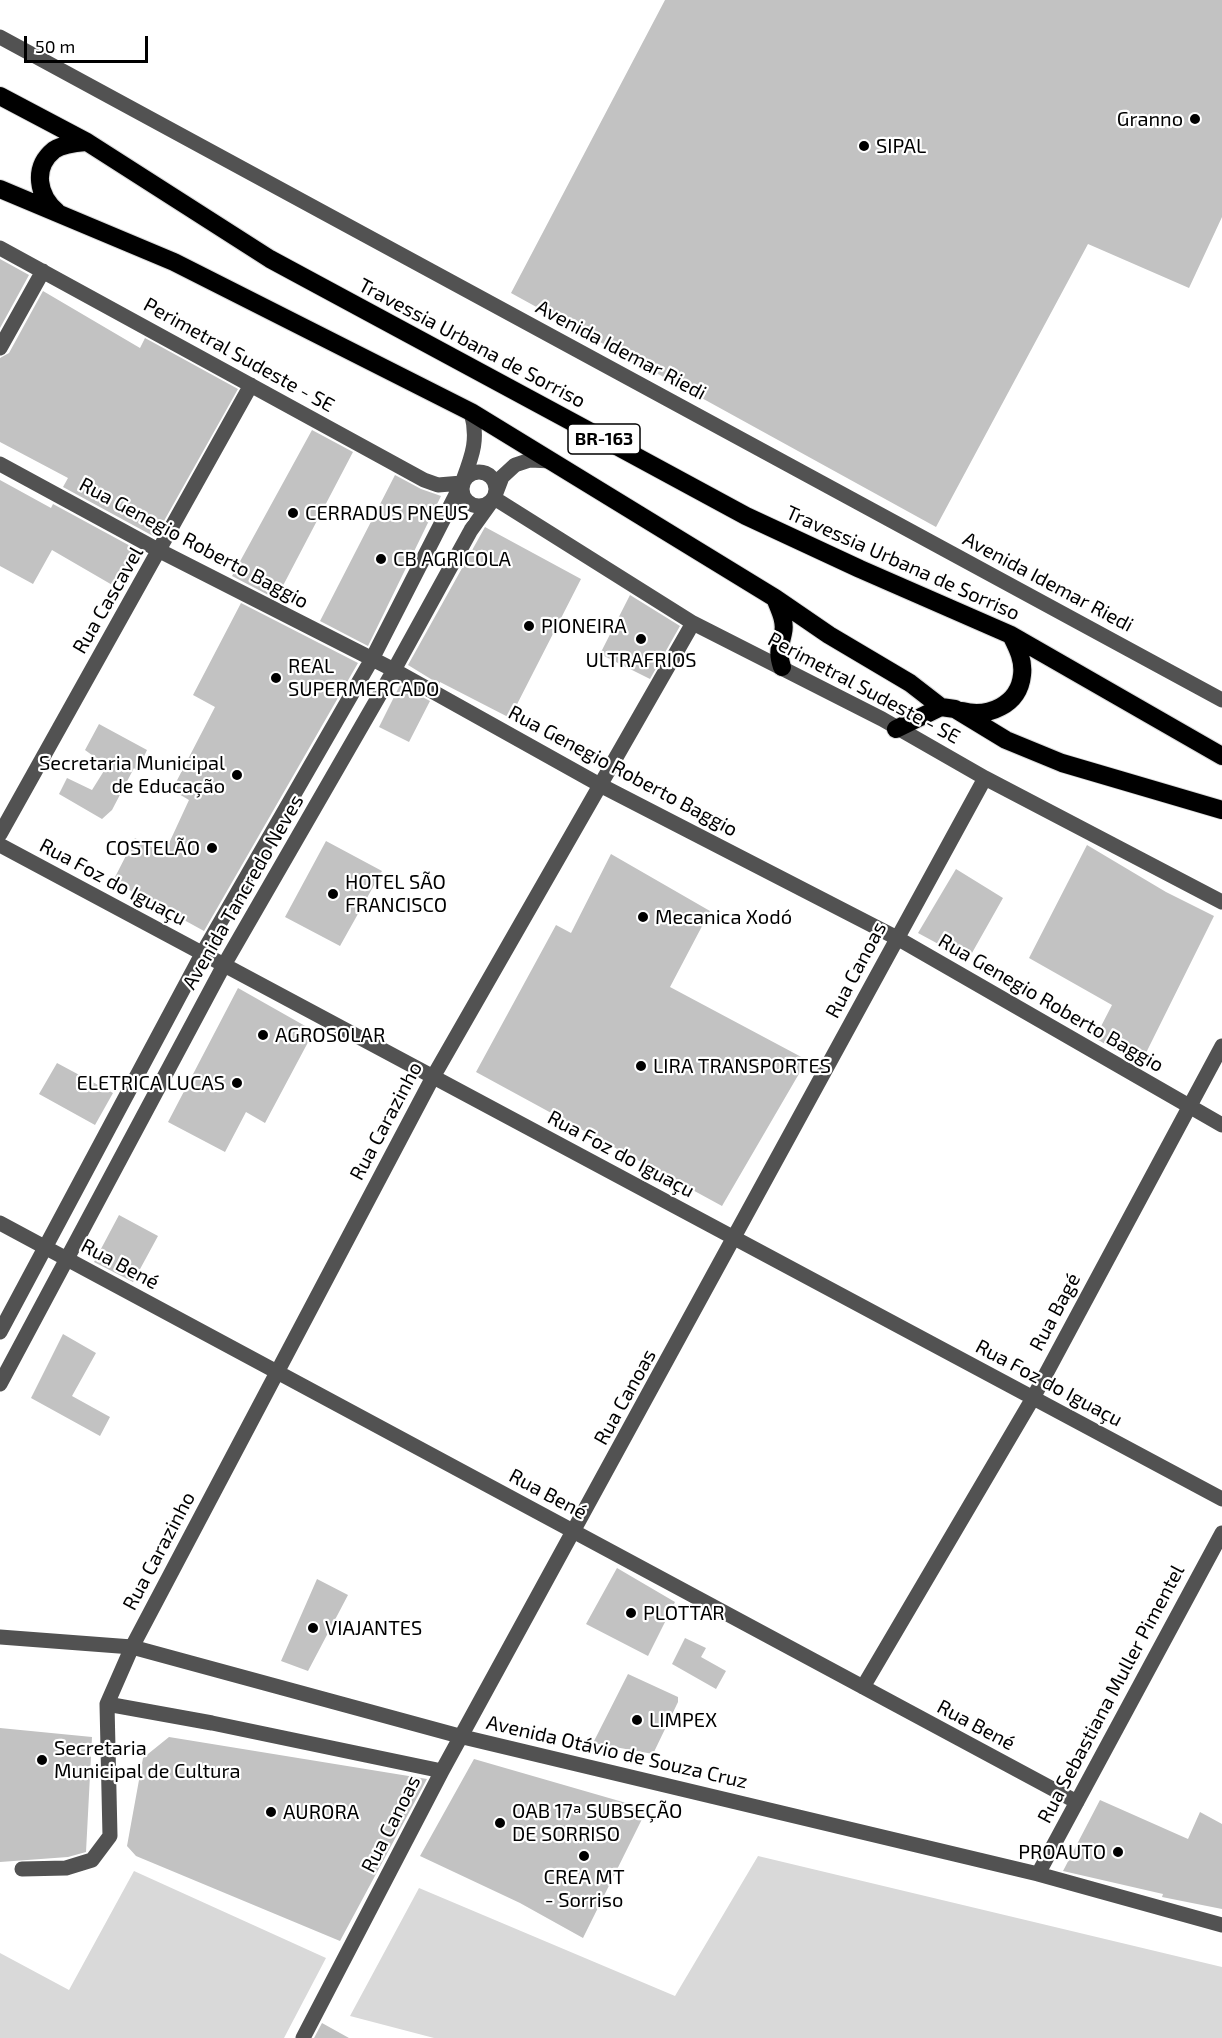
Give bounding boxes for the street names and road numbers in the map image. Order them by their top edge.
street label: Travessia Urbana de Sorriso [355,273,589,413]
street label: Perimetral Sudeste - SE [139,293,339,417]
street label: Avenida Idemar Riedi [532,295,710,405]
road number: BR-163 [568,424,640,454]
street label: Rua Genegio Roberto Baggio [75,472,313,614]
street label: Travessia Urbana de Sorriso [782,501,1024,625]
street label: Avenida Idemar Riedi [959,527,1137,637]
street label: Rua Cascavel [68,542,148,658]
street label: Perimetral Sudeste - SE [764,627,964,749]
street label: Rua Genegio Roberto Baggio [504,700,742,842]
street label: Avenida Tancredo Neves [177,790,309,994]
street label: Rua Foz do Iguaçu [35,833,191,931]
street label: Rua Canoas [821,918,891,1022]
street label: Rua Genegio Roberto Baggio [934,929,1168,1077]
street label: Rua Carazinho [345,1058,427,1184]
street label: Rua Foz do Iguaçu [543,1105,699,1203]
street label: Rua Bené [77,1234,163,1294]
street label: Rua Bagé [1025,1269,1085,1355]
street label: Rua Foz do Iguaçu [971,1334,1127,1432]
street label: Rua Canoas [589,1345,661,1449]
street label: Rua Bené [505,1464,591,1524]
street label: Rua Carazinho [118,1488,200,1614]
street label: Rua Sebastiana Muller Pimentel [1032,1561,1190,1827]
street label: Rua Bené [933,1695,1019,1755]
street label: Avenida Otávio de Souza Cruz [484,1710,750,1794]
street label: Rua Canoas [356,1771,426,1877]

